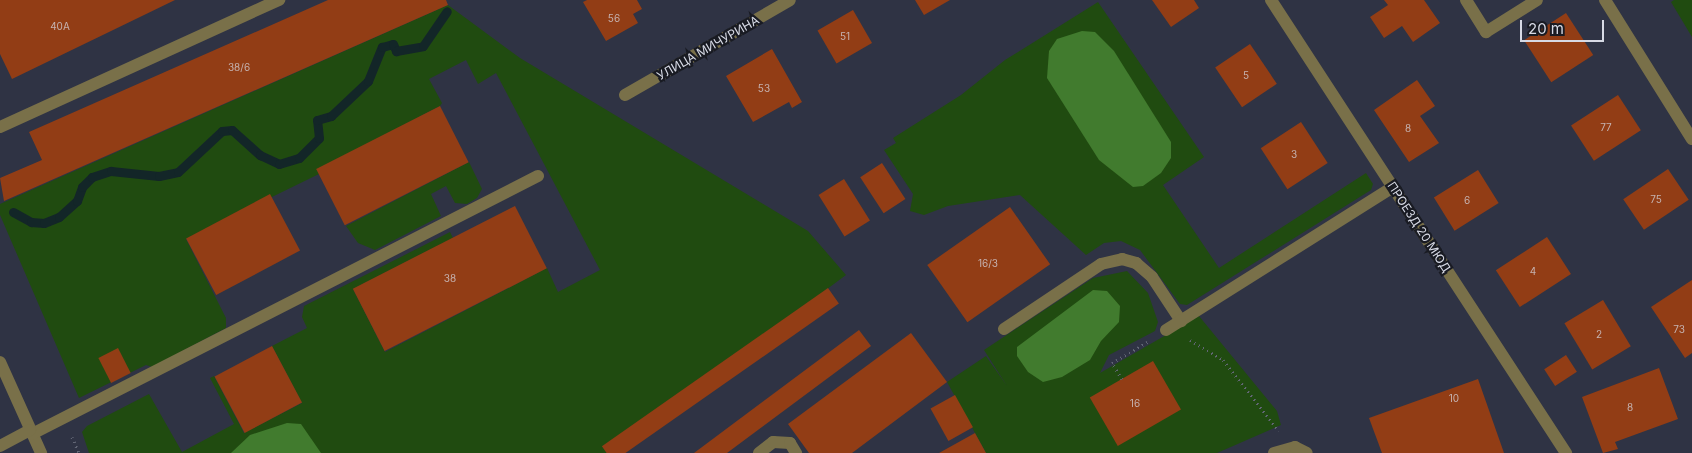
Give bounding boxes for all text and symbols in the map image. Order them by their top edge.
scale bar [1522,10,1606,42]
house number: 56 [608,13,620,25]
street label: УЛИЦА МИЧУРИНА [654,13,762,83]
text: 20 m [1528,19,1564,38]
house number: 40А [50,21,70,33]
house number: 51 [840,31,850,43]
house number: 38/6 [228,62,250,74]
house number: 5 [1243,70,1249,82]
house number: 53 [758,83,770,95]
house number: 77 [1600,122,1612,134]
house number: 8 [1405,123,1411,135]
house number: 3 [1291,149,1297,161]
street label: ПРОЕЗД 20 МЮД [1384,179,1454,275]
house number: 75 [1650,194,1662,206]
house number: 6 [1464,195,1470,207]
house number: 16/3 [978,258,998,270]
house number: 4 [1530,266,1536,278]
house number: 38 [444,273,456,285]
house number: 73 [1673,324,1685,336]
house number: 2 [1596,329,1602,341]
house number: 10 [1449,393,1459,405]
house number: 16 [1130,398,1140,410]
house number: 8 [1627,402,1633,414]

